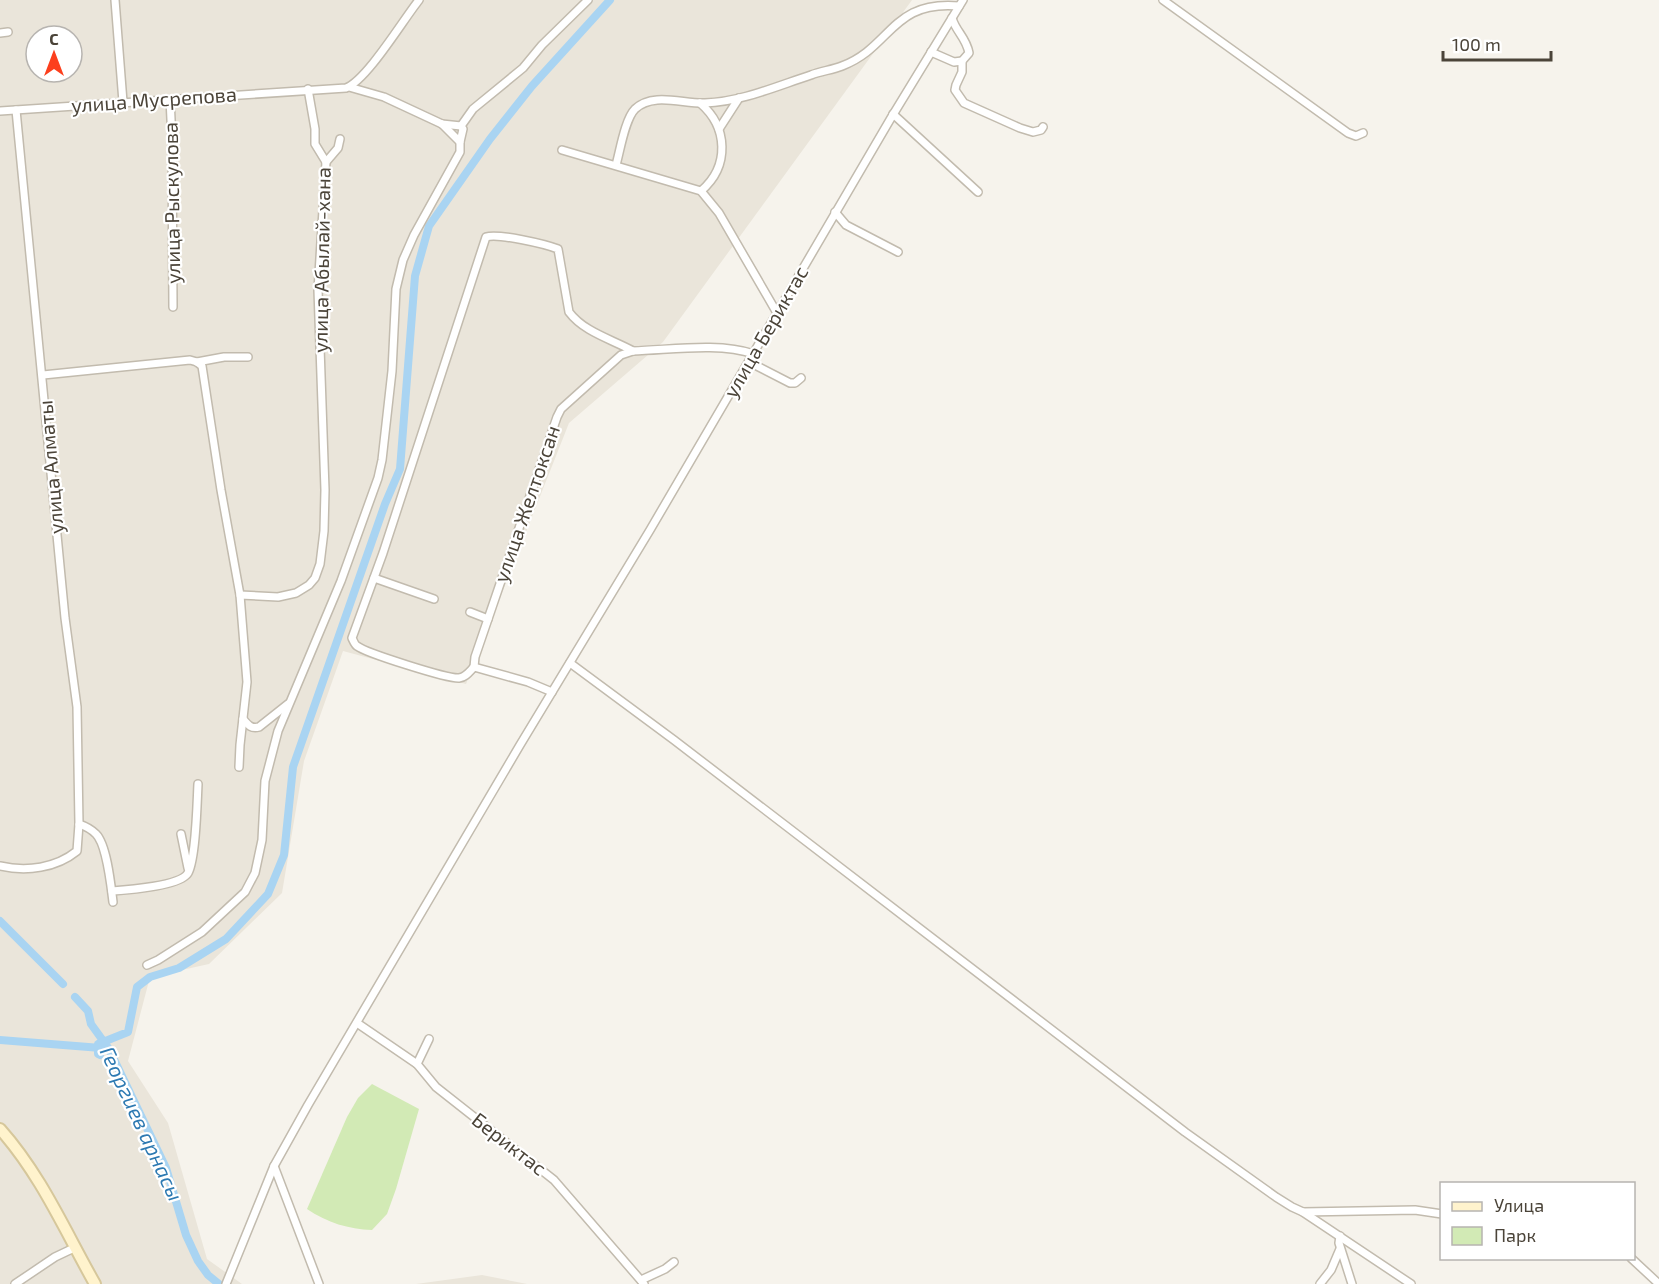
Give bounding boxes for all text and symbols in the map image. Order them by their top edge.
north arrow [24,24,84,84]
scale bar [1443,24,1551,62]
text: С [49,29,59,48]
text: 100 m [1452,33,1501,55]
street label: улица Мусрепова [70,81,238,118]
street label: улица Рыскулова [158,122,185,284]
street label: улица Абылай-хана [307,167,336,353]
street label: улица Бериктас [718,261,813,402]
street label: улица Алматы [32,399,69,535]
street label: улица Желтоксан [488,422,565,586]
water label: Георгиев арнасы [96,1042,189,1205]
street label: Бериктас [468,1107,552,1180]
legend [1440,1182,1635,1260]
text: Улица [1494,1194,1544,1216]
text: Парк [1494,1224,1536,1246]

